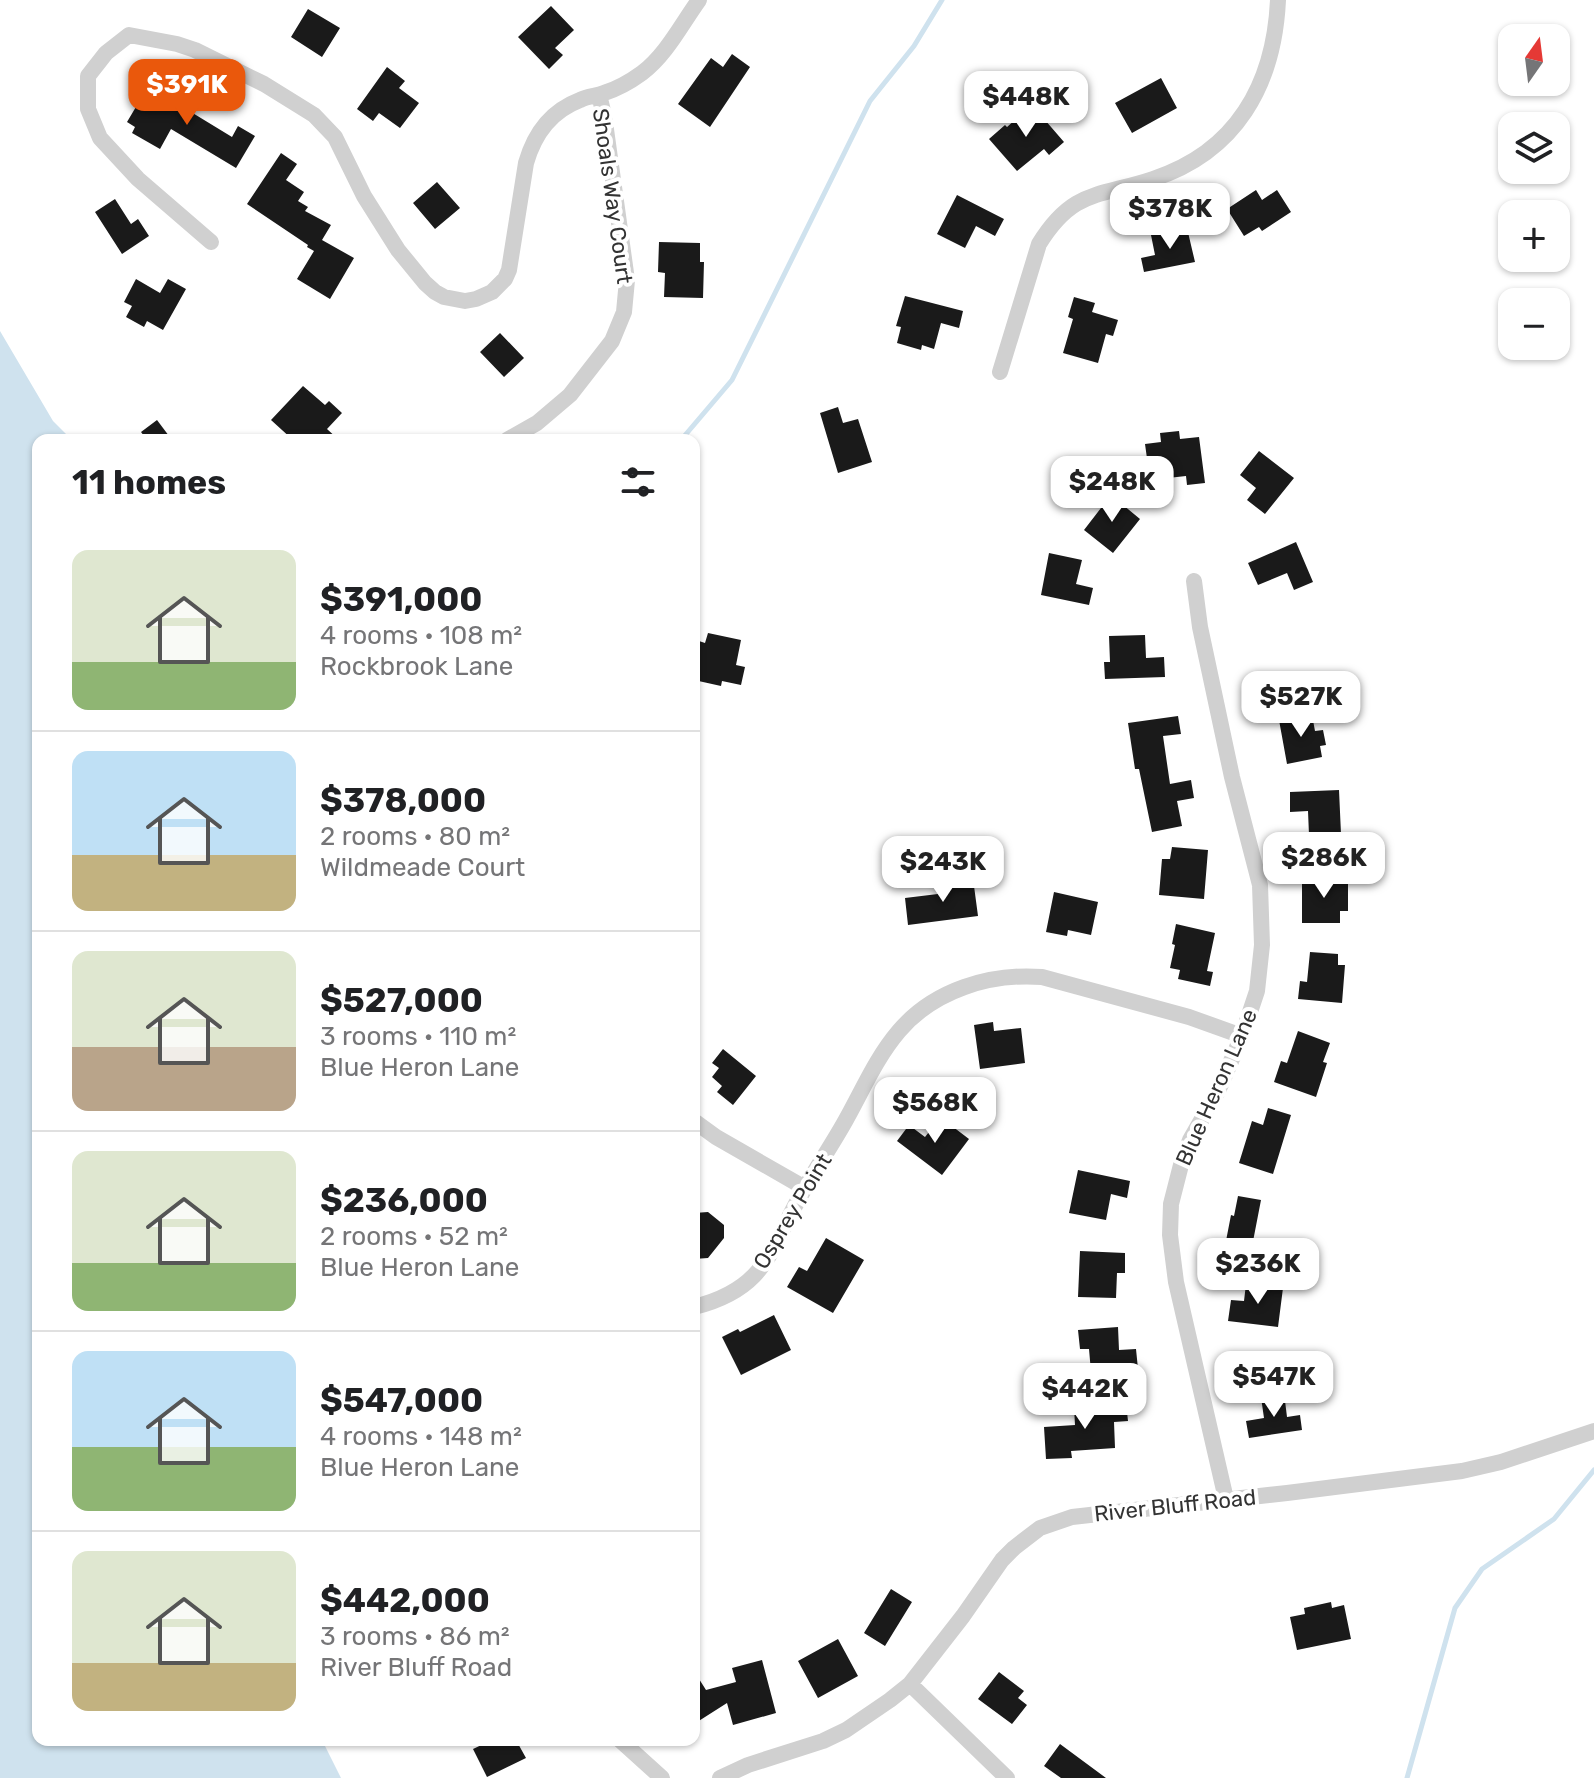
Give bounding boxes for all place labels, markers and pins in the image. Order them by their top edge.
pin: $391K [131,59,243,127]
pin: $448K [970,71,1082,139]
pin: $378K [1114,183,1226,251]
pin: $248K [1056,456,1168,524]
pin: $527K [1245,671,1357,739]
pin: $286K [1268,832,1380,900]
pin: $243K [887,836,999,904]
pin: $568K [879,1077,991,1145]
pin: $236K [1202,1238,1314,1306]
pin: $547K [1218,1351,1330,1419]
pin: $442K [1029,1363,1141,1431]

